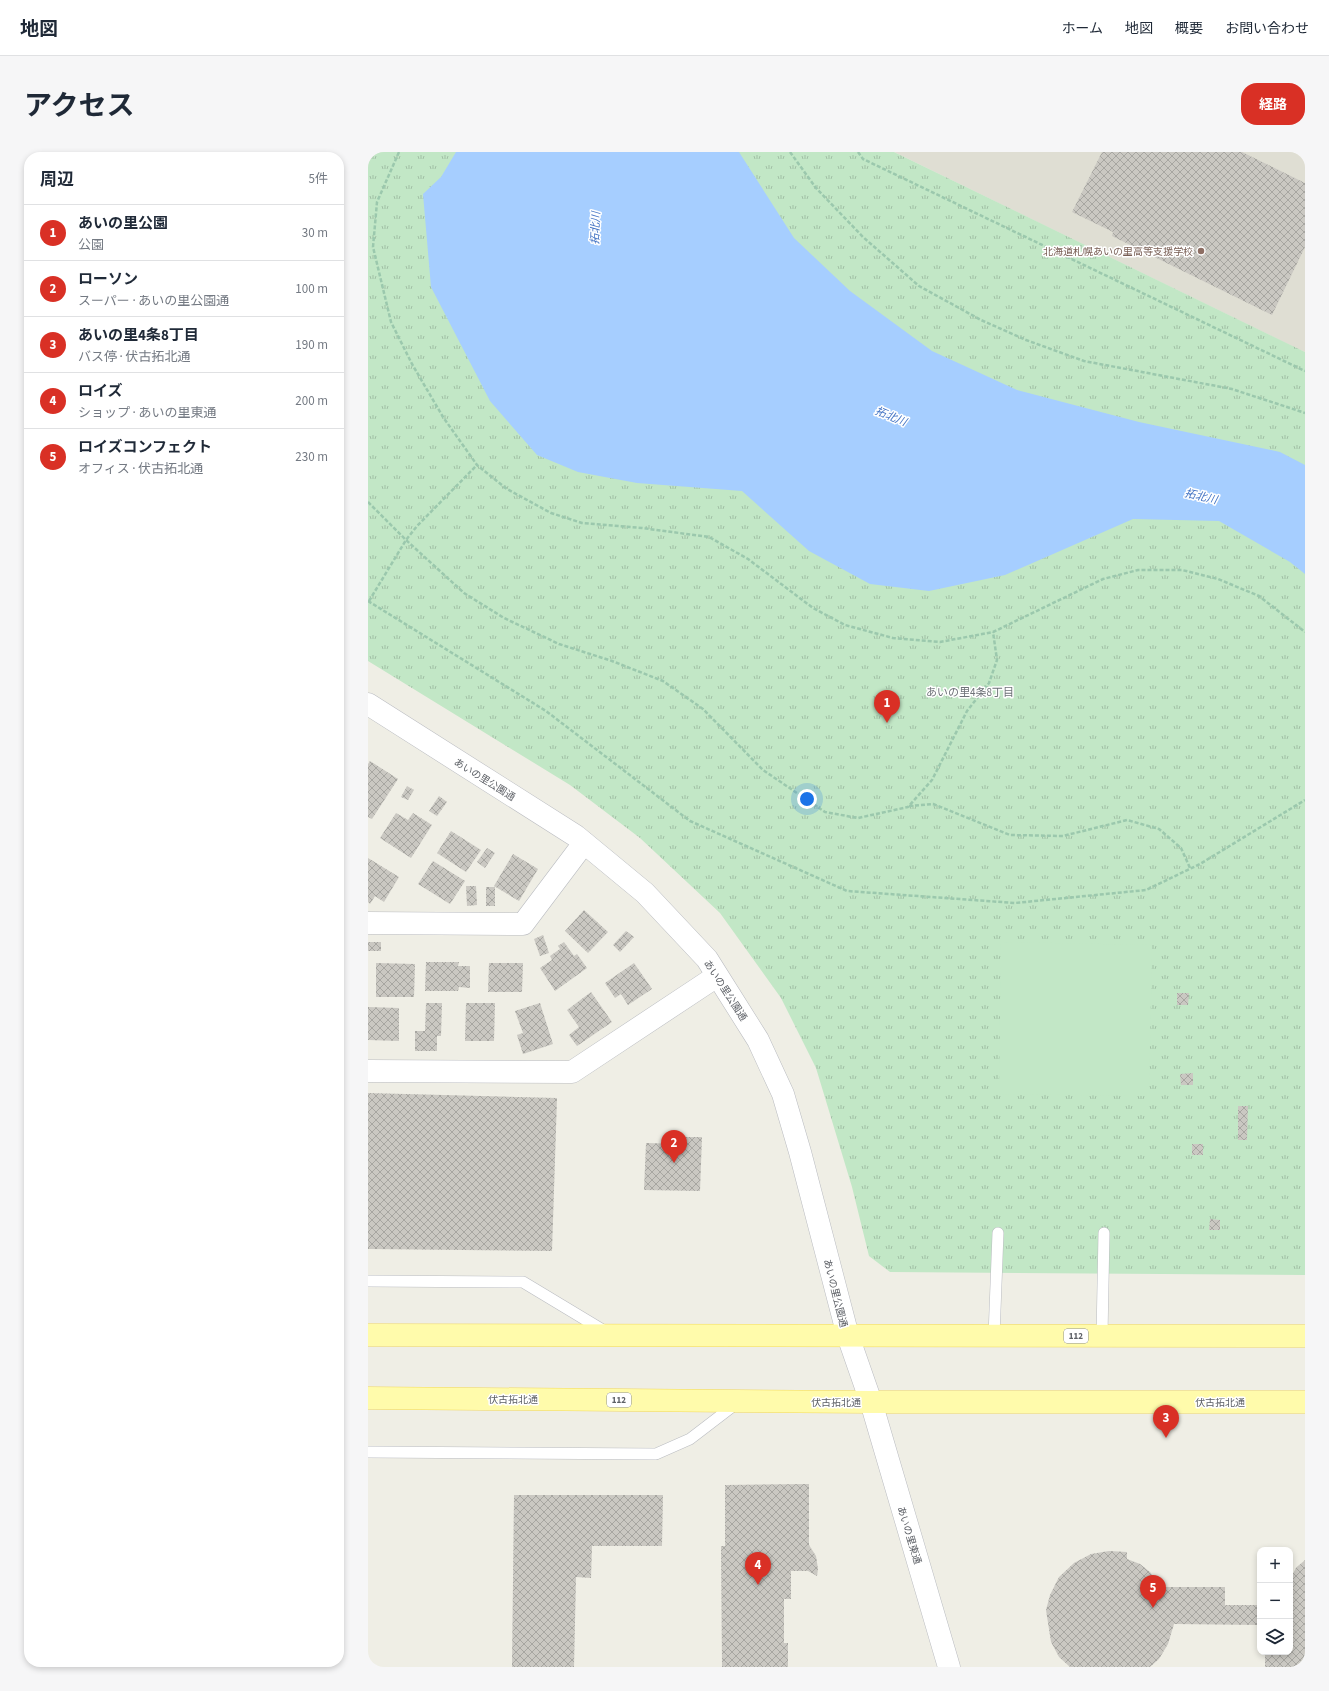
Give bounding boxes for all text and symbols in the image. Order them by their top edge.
text: 地図 [20,16,58,43]
text: ホーム [1061,19,1103,39]
text: 地図 [1125,19,1153,39]
text: 概要 [1175,19,1203,39]
text: お問い合わせ [1225,19,1309,39]
button: 経路 [1241,83,1305,125]
text: アクセス [24,86,135,126]
text: 周辺 [40,168,74,192]
text: 5件 [309,170,328,188]
water label: 拓北川 [587,210,604,245]
text: あいの里公園 [78,213,168,234]
text: 1 [50,224,56,242]
text: 30 m [302,224,328,242]
text: 公園 [78,236,104,254]
place label: 北海道札幌あいの里高等支援学校 [1043,245,1193,259]
marker: 北海道札幌あいの里高等支援学校 [1196,246,1206,256]
text: ローソン [78,269,138,290]
text: 2 [50,280,56,298]
text: 100 m [295,280,328,298]
text: スーパー · あいの里公園通 [78,292,229,310]
text: あいの里4条8丁目 [78,325,199,346]
text: 3 [50,336,56,354]
text: 190 m [295,336,328,354]
text: バス停 · 伏古拓北通 [78,348,190,366]
text: ロイズ [78,381,123,402]
text: 4 [50,392,56,410]
text: 200 m [295,392,328,410]
water label: 拓北川 [873,403,910,430]
text: ショップ · あいの里東通 [78,404,216,422]
text: ロイズコンフェクト [78,437,212,458]
text: 5 [50,448,56,466]
text: 230 m [295,448,328,466]
text: オフィス · 伏古拓北通 [78,460,203,478]
water label: 拓北川 [1183,485,1220,508]
district label: あいの里4条8丁目 [926,685,1014,700]
pin: 1 [874,690,900,723]
street label: あいの里公園通 [451,755,518,804]
your location [797,789,817,809]
street label: あいの里公園通 [700,957,750,1024]
pin: 2 [661,1130,687,1163]
street label: あいの里公園通 [820,1258,850,1329]
road number: 112 [1064,1329,1088,1343]
street label: 伏古拓北通 [488,1393,538,1407]
road number: 112 [607,1393,631,1407]
street label: 伏古拓北通 [811,1396,861,1410]
street label: 伏古拓北通 [1195,1396,1245,1410]
pin: 3 [1153,1405,1179,1438]
street label: あいの里東通 [894,1505,925,1566]
map controls [1257,1547,1293,1655]
button: + [1257,1547,1293,1583]
pin: 4 [745,1552,771,1585]
pin: 5 [1140,1575,1166,1608]
button: − [1257,1583,1293,1619]
button: layers [1257,1619,1293,1655]

